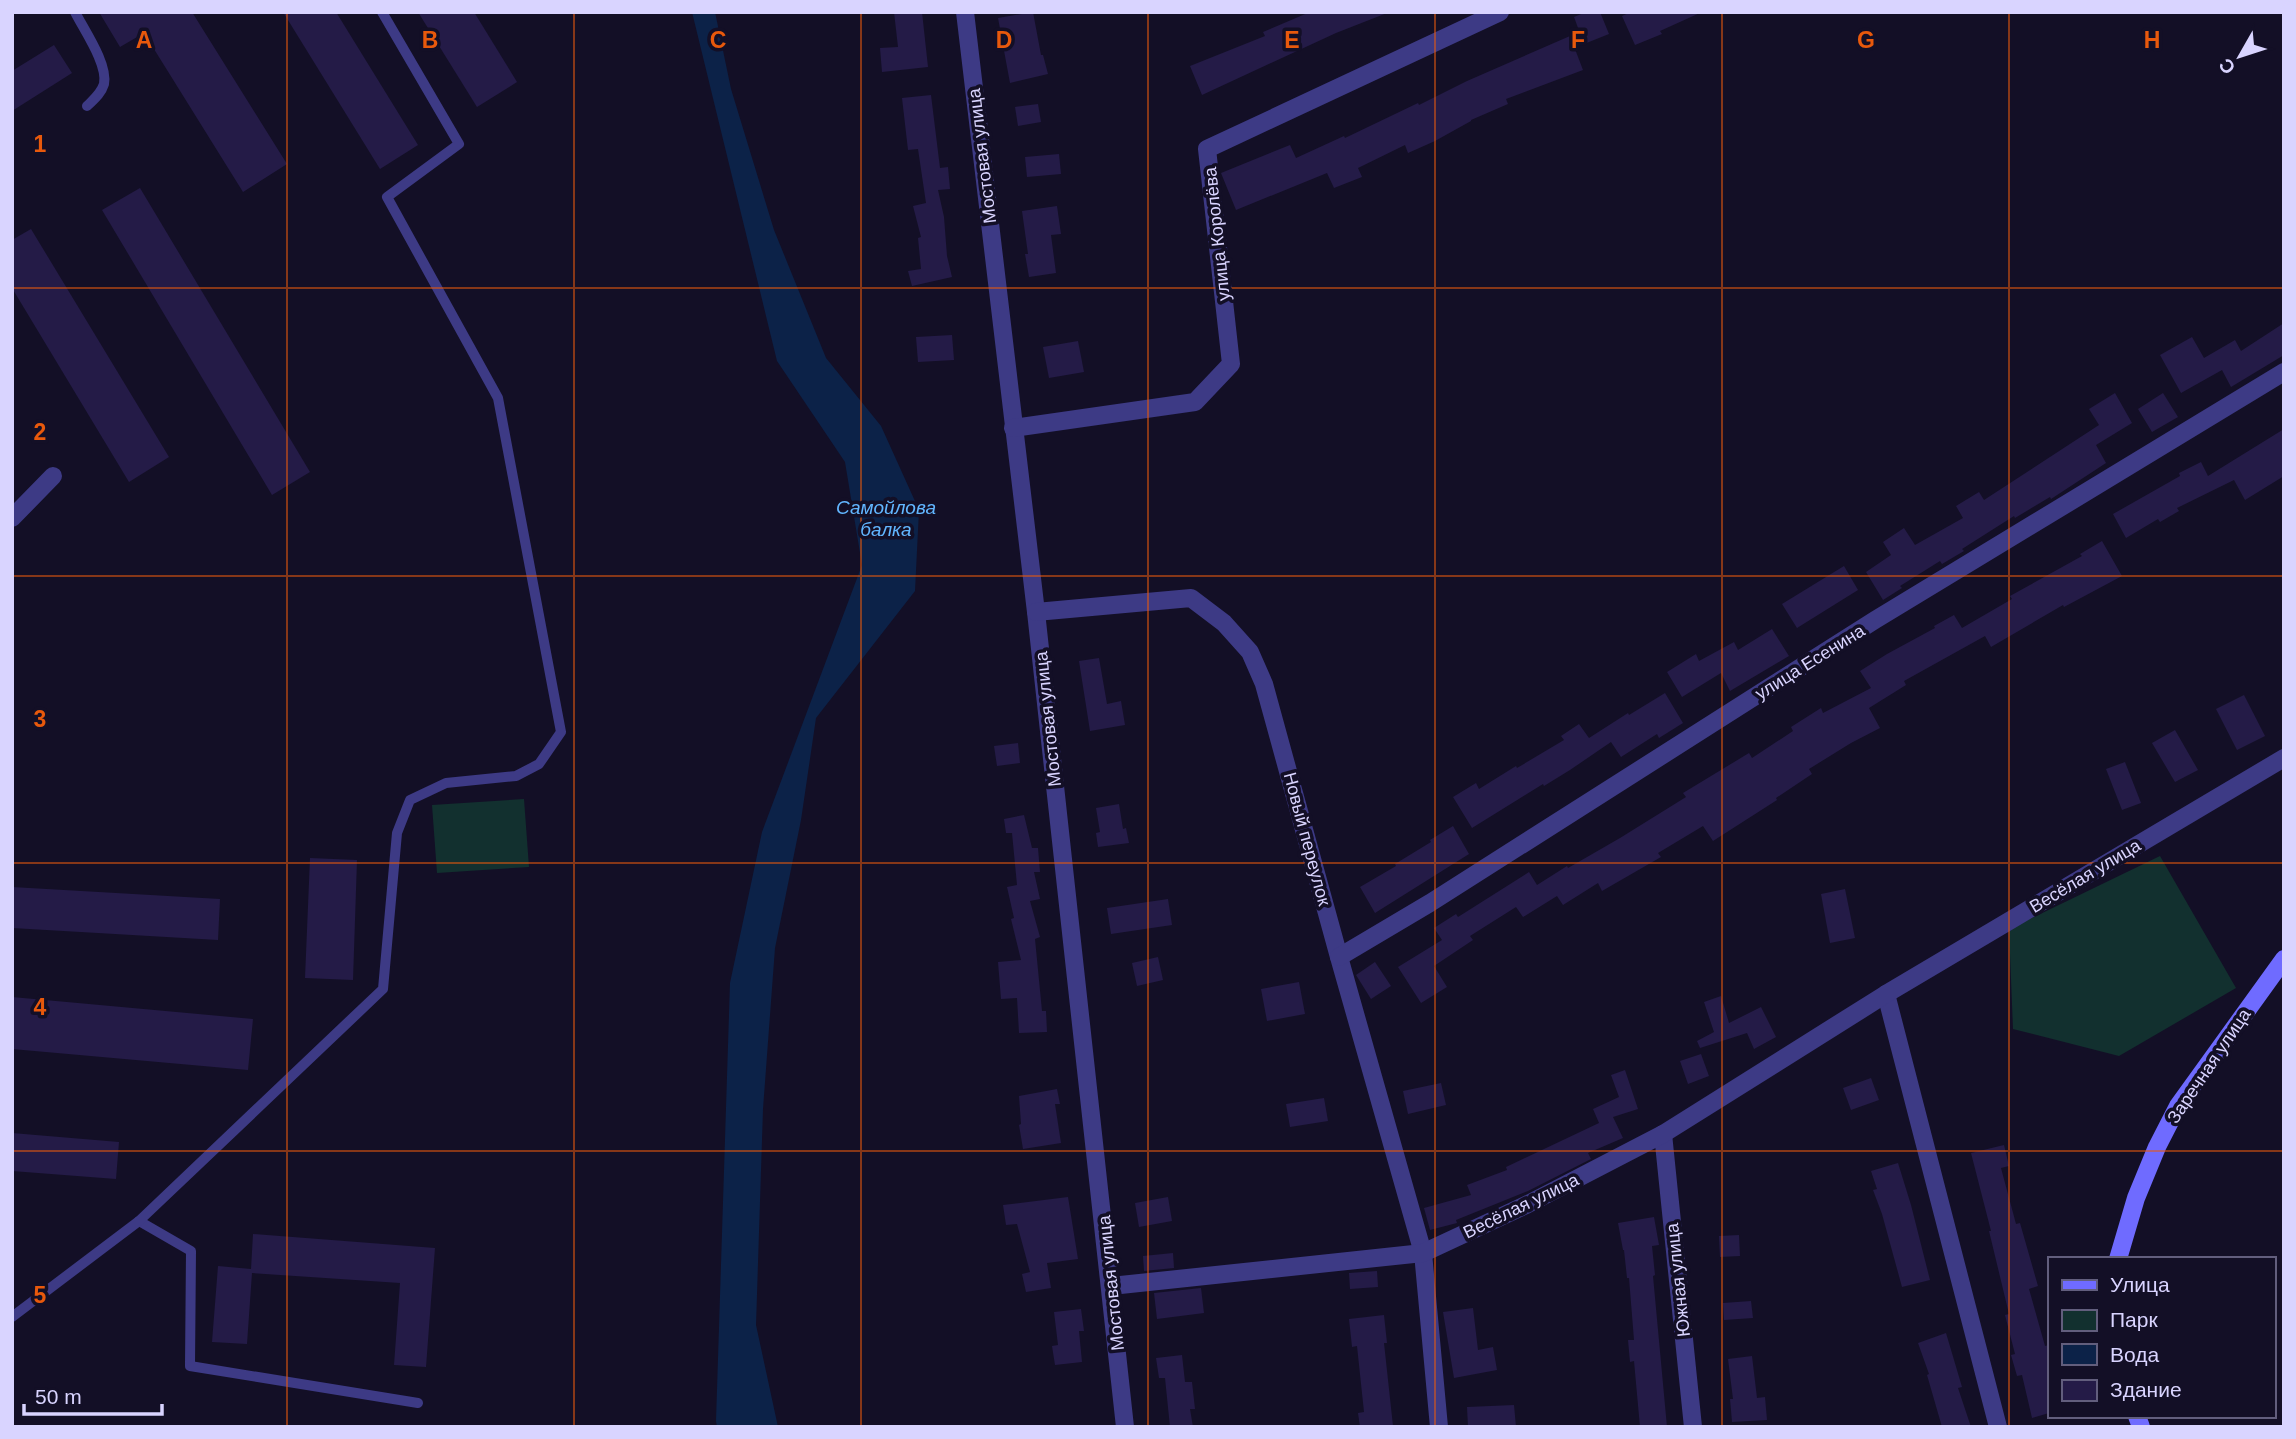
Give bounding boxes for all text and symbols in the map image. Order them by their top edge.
north arrow [2205,21,2275,91]
text: A [136,27,152,53]
text: B [422,27,438,53]
text: C [710,27,726,53]
text: D [996,27,1012,53]
text: E [1284,27,1300,53]
text: F [1571,27,1585,53]
text: G [1857,27,1875,53]
text: H [2144,27,2160,53]
text: С [2215,54,2240,78]
street label: Мостовая улица [964,86,1000,225]
text: 1 [34,131,47,157]
street label: улица Королёва [1200,165,1234,302]
text: 2 [34,419,46,445]
water label: Самойлова балка [836,497,936,540]
street label: улица Есенина [1752,620,1869,704]
street label: Мостовая улица [1031,649,1065,788]
text: 3 [34,706,46,732]
street label: Новый переулок [1280,770,1334,908]
street label: Весёлая улица [2026,835,2145,917]
text: 4 [34,994,47,1020]
street label: Заречная улица [2163,1004,2255,1127]
street label: Весёлая улица [1460,1169,1583,1243]
street label: Мостовая улица [1094,1213,1128,1352]
street label: Южная улица [1662,1221,1694,1338]
legend [2048,1257,2275,1418]
text: Улица [2110,1273,2170,1296]
text: 5 [34,1282,47,1308]
text: Парк [2110,1308,2158,1331]
text: Вода [2110,1343,2159,1366]
scale bar [24,1372,163,1416]
text: Здание [2110,1378,2182,1401]
text: 50 m [35,1385,82,1408]

